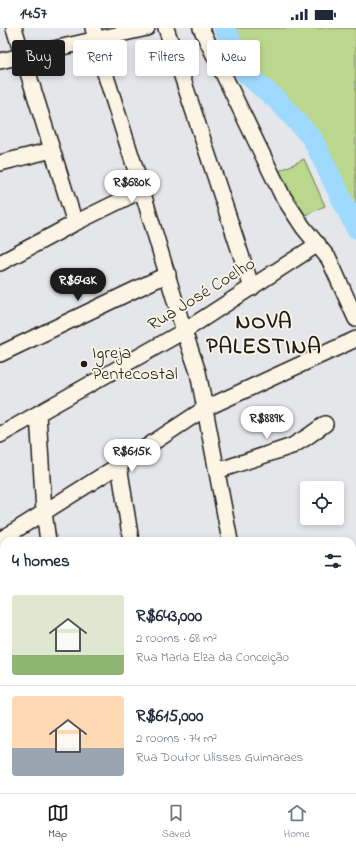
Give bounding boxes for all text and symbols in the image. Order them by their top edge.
text: 14:57 [20,3,47,25]
chip: Buy [12,40,65,76]
chip: Rent [73,40,127,76]
chip: Filters [135,40,199,76]
chip: New [207,40,260,76]
pin: R$680K [99,170,165,204]
text: R$680K [113,173,151,192]
street label: Rua José Coelho [143,252,261,338]
pin: R$643K [45,268,111,302]
text: R$643K [59,271,97,290]
district label: NOVA PALESTINA [206,307,322,364]
place label: Igreja Pentecostal [92,341,178,388]
marker: Igreja Pentecostal [79,359,89,369]
pin: R$889K [234,406,300,440]
text: R$889K [249,409,285,428]
pin: R$615K [99,439,165,473]
text: R$615K [113,442,151,461]
map controls [300,481,344,525]
button: locate [300,481,344,525]
text: 4 homes [12,549,70,574]
icon: filters [322,550,344,572]
text: R$643,000 [136,604,202,629]
icon: home [44,611,92,659]
text: 2 rooms · 68 m² [136,629,217,648]
text: Rua Maria Elza da Conceição [136,648,289,667]
text: R$615,000 [136,704,203,729]
icon: home [44,712,92,760]
text: 2 rooms · 74 m² [136,729,217,748]
text: Rua Doutor Ulisses Guimaraes [136,748,303,767]
tab: Map [47,802,69,842]
tab: Saved [162,802,191,842]
tab: Home [284,802,309,842]

